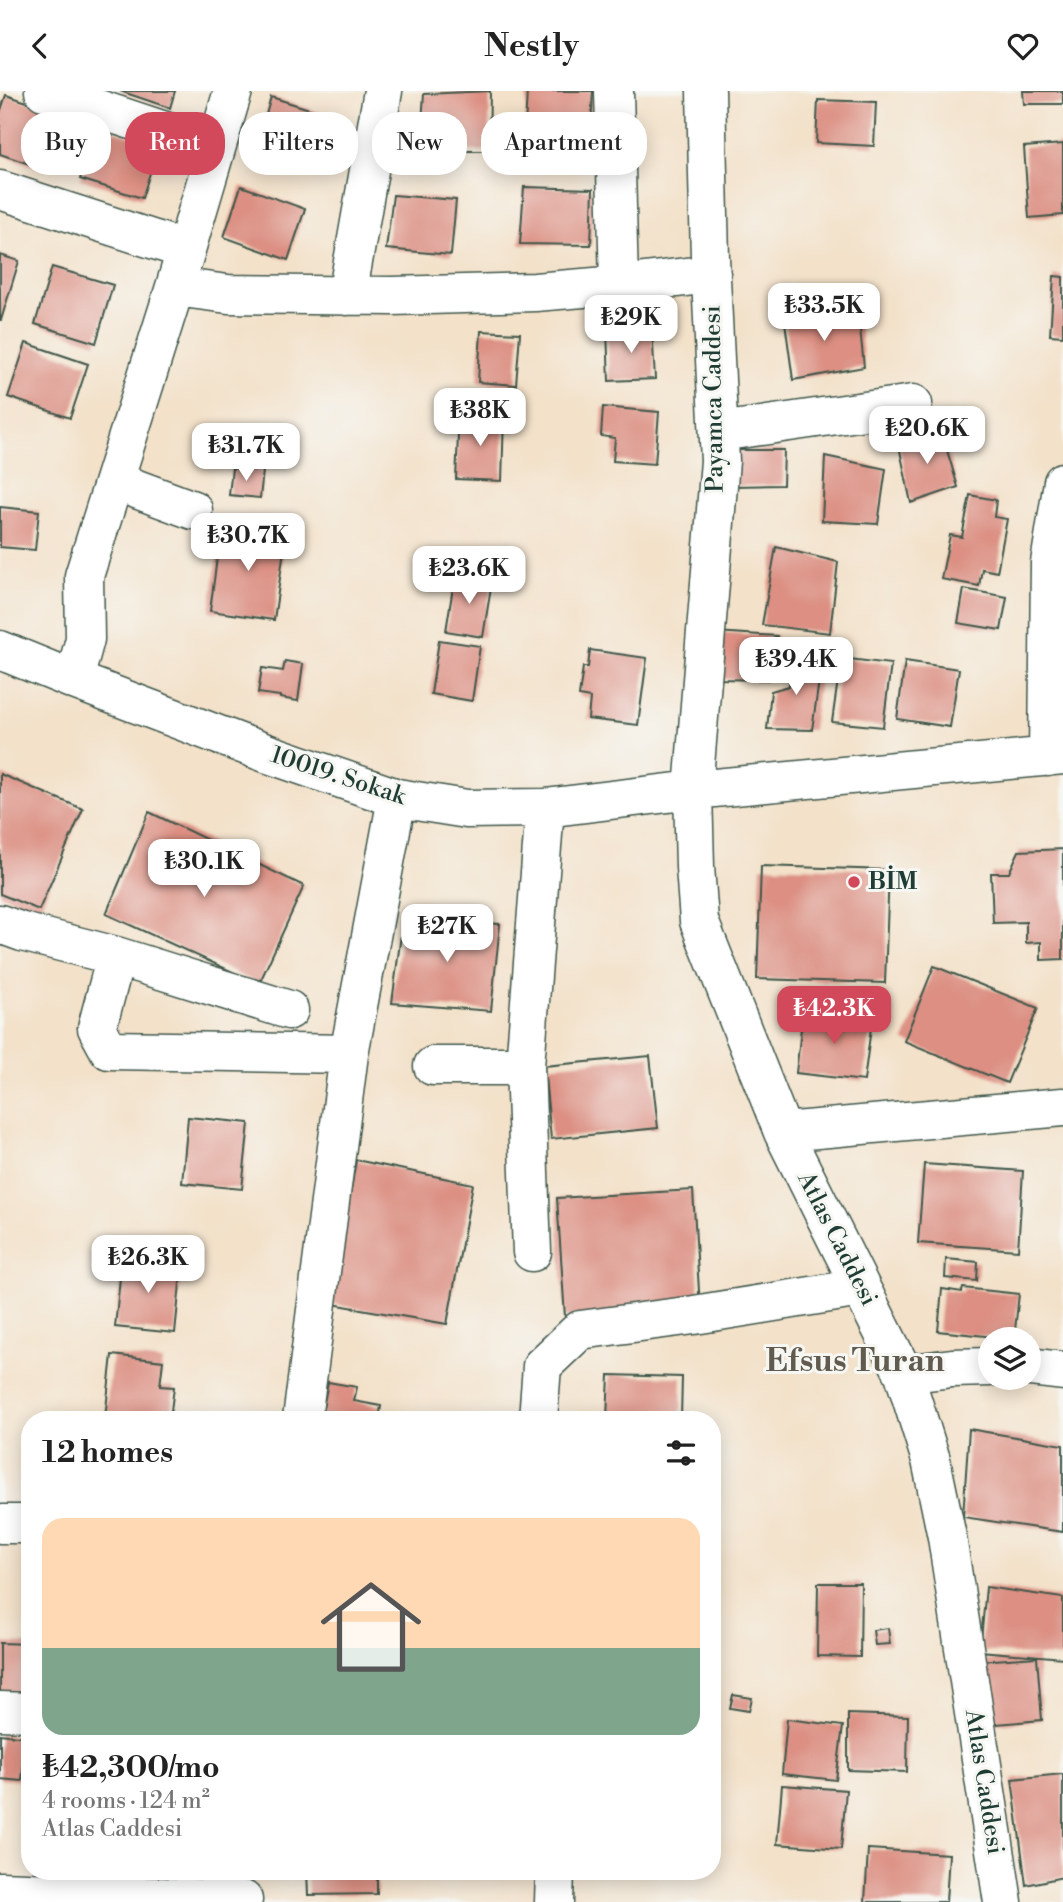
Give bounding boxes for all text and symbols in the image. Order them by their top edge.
text: Nestly [484,26,579,66]
icon: back [21,27,59,65]
icon: heart [1004,27,1042,65]
chip: Buy [21,112,111,175]
chip: Rent [125,112,225,175]
chip: Filters [239,112,358,175]
chip: New [372,112,467,175]
chip: Apartment [481,112,647,175]
pin: ₺33.5K [767,283,881,343]
text: ₺33.5K [784,292,864,320]
pin: ₺29K [590,295,672,355]
text: ₺29K [601,304,661,332]
street label: Payamca Caddesi [697,305,731,493]
pin: ₺38K [439,389,521,448]
text: ₺38K [450,397,510,425]
pin: ₺20.6K [870,407,984,466]
text: ₺20.6K [885,415,969,443]
pin: ₺31.7K [189,423,303,483]
text: ₺31.7K [208,432,284,460]
pin: ₺30.7K [191,513,305,573]
text: ₺30.7K [207,522,289,550]
pin: ₺23.6K [412,547,526,606]
text: ₺23.6K [429,555,509,583]
pin: ₺39.4K [739,637,853,697]
text: ₺39.4K [755,646,837,674]
street label: 10019. Sokak [267,740,411,812]
pin: ₺30.1K [147,839,261,899]
text: ₺30.1K [164,848,244,876]
place label: BİM [868,865,918,897]
marker: BİM [846,874,862,890]
pin: ₺27K [406,905,488,964]
text: ₺27K [417,913,477,941]
pin: ₺42.3K [777,986,891,1046]
text: ₺42.3K [793,995,875,1023]
street label: Atlas Caddesi [790,1166,884,1311]
pin: ₺26.3K [91,1235,205,1295]
text: ₺26.3K [108,1244,188,1272]
map controls [978,1327,1041,1390]
button: layers [978,1327,1041,1390]
district label: Efsus Turan [765,1341,945,1381]
text: 12 homes [42,1434,173,1472]
icon: filters [662,1434,700,1472]
icon: home [308,1564,434,1690]
street label: Atlas Caddesi [958,1706,1010,1857]
text: ₺42,300/mo [42,1749,220,1787]
text: 4 rooms · 124 m² [42,1787,210,1815]
text: Atlas Caddesi [42,1815,182,1843]

